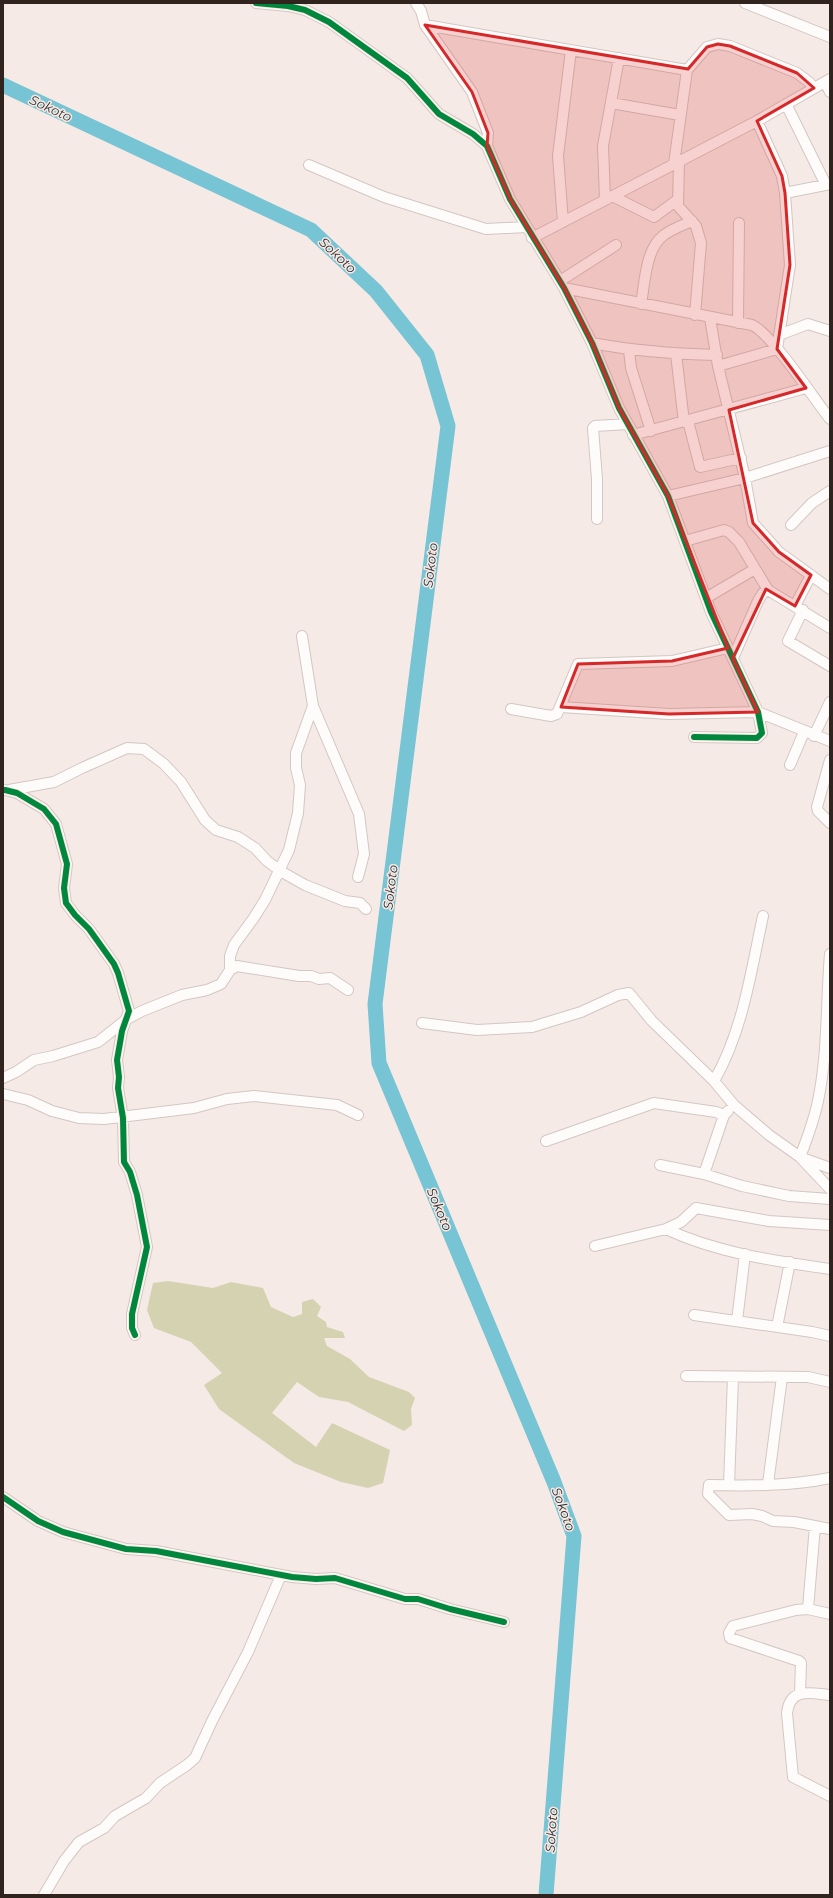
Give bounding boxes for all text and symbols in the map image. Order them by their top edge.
water label: Sokoto [27,91,75,125]
water label: Sokoto [316,234,360,276]
water label: Sokoto [419,542,441,588]
water label: Sokoto [379,864,401,910]
water label: Sokoto [424,1185,456,1233]
water label: Sokoto [549,1485,579,1533]
water label: Sokoto [541,1807,561,1853]

